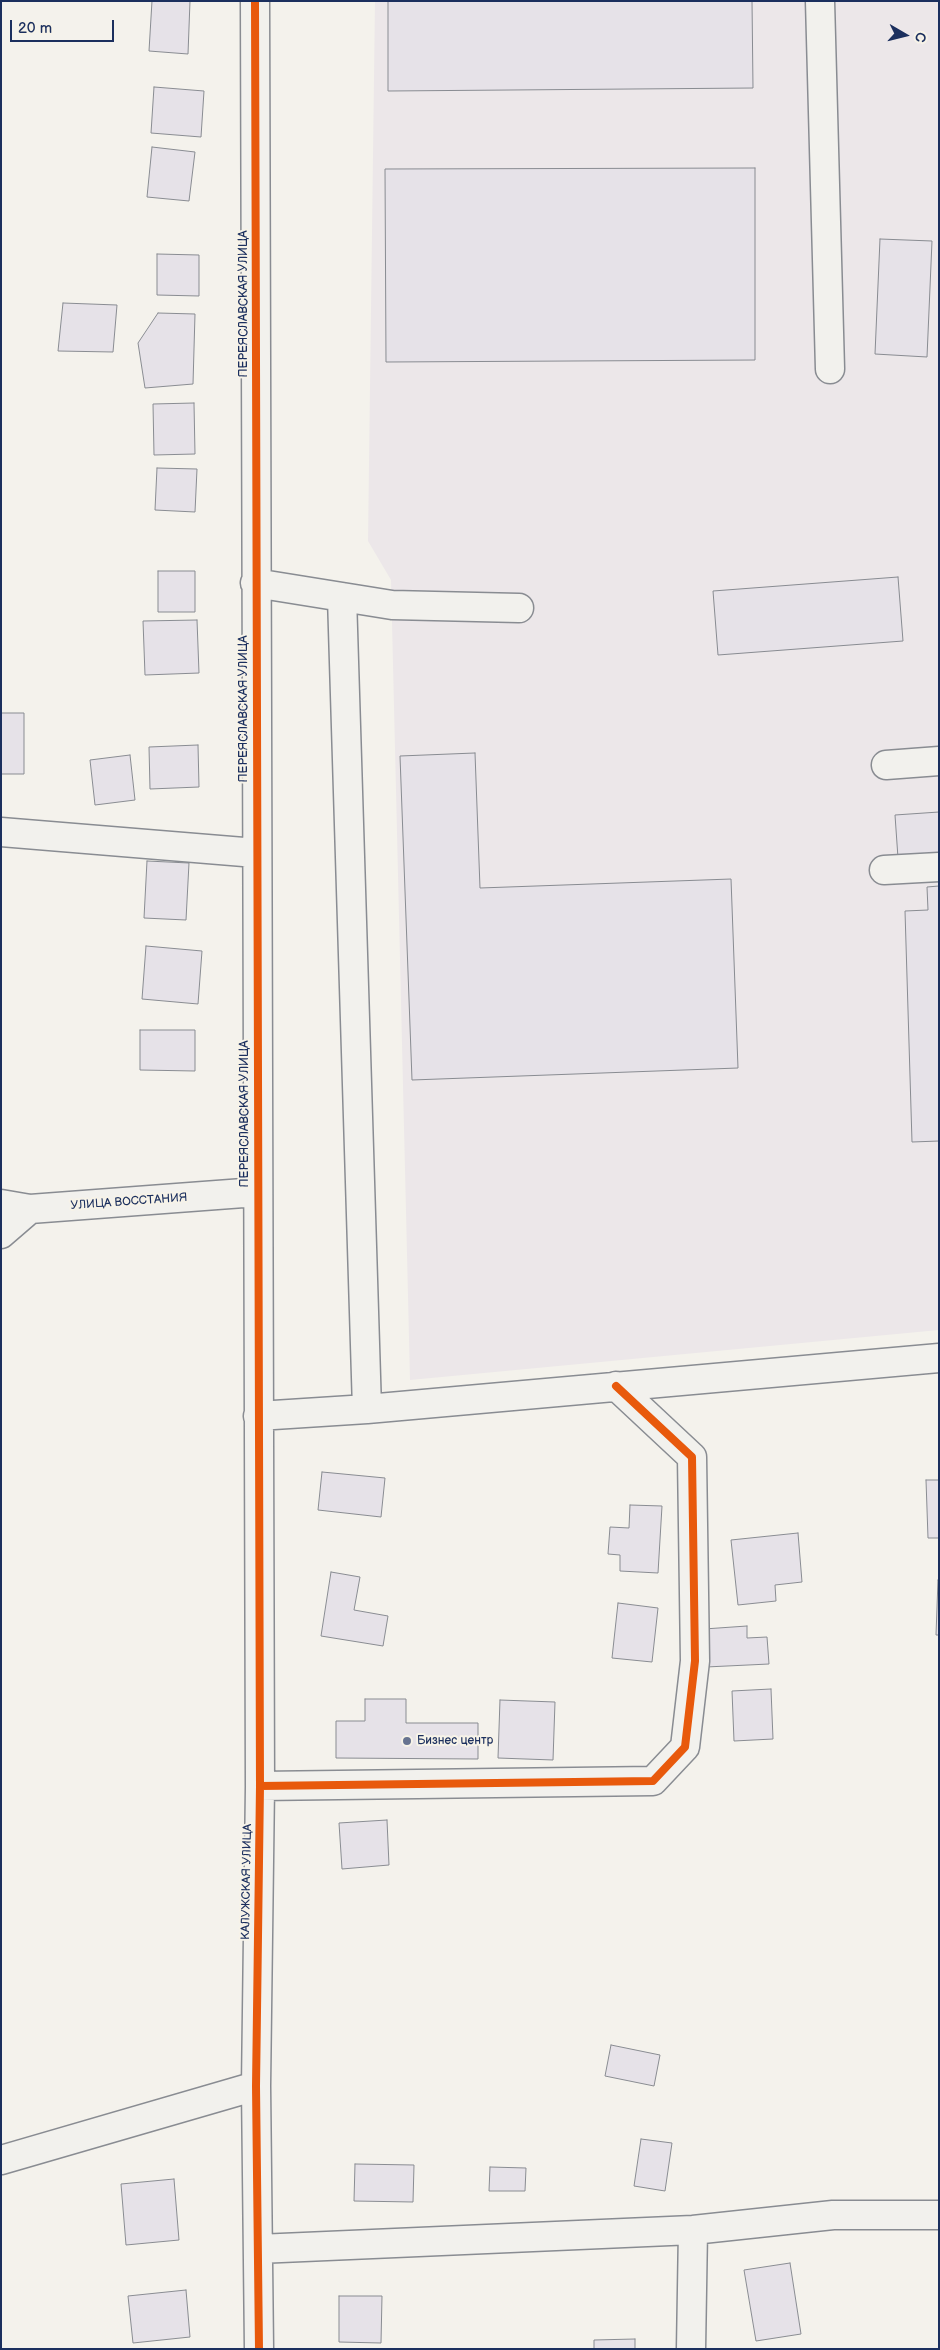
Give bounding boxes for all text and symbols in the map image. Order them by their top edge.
scale bar [12,10,116,42]
north arrow [880,10,930,60]
text: 20 m [18,19,52,38]
text: С [911,31,929,43]
street label: ПЕРЕЯСЛАВСКАЯ УЛИЦА [237,231,251,377]
street label: ПЕРЕЯСЛАВСКАЯ УЛИЦА [237,636,251,782]
street label: ПЕРЕЯСЛАВСКАЯ УЛИЦА [238,1041,252,1187]
street label: УЛИЦА ВОССТАНИЯ [70,1191,188,1213]
place label: Бизнес центр [417,1734,493,1748]
marker: Бизнес центр [401,1735,413,1747]
street label: КАЛУЖСКАЯ УЛИЦА [239,1824,255,1940]

